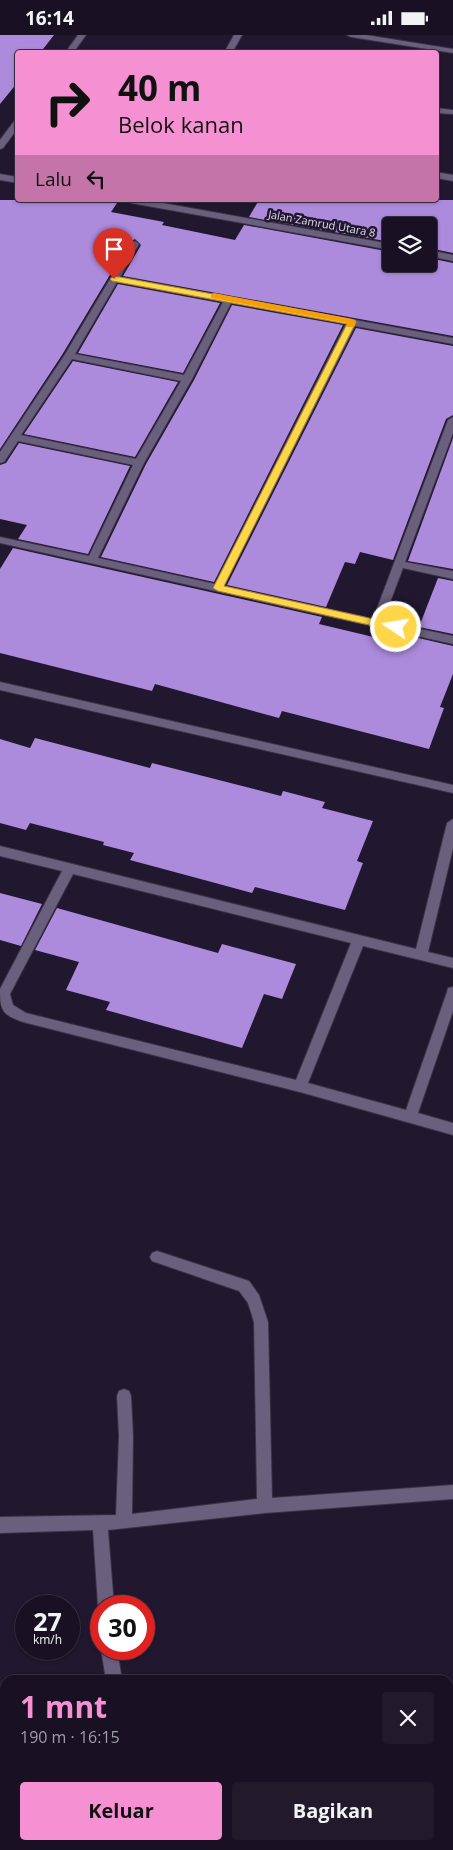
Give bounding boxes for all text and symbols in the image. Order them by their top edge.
text: 16:14 [25,5,74,31]
text: 40 m [118,64,201,111]
icon: right [35,70,100,135]
text: Belok kanan [118,109,244,139]
icon: left [82,165,110,193]
text: Lalu [35,166,72,192]
street label: Jalan Zamrud Utara 8 [266,206,377,240]
map controls [382,217,437,272]
button: layers [382,217,437,272]
pin [93,228,135,279]
icon: arrive [100,235,128,263]
position arrow [369,600,421,652]
speed limit sign: 30 [90,1595,155,1660]
text: 27 [33,1604,62,1638]
text: km/h [33,1631,62,1648]
text: 1 mnt [20,1686,107,1727]
button: close [382,1692,434,1744]
text: 190 m · 16:15 [20,1726,120,1748]
button: Keluar [20,1782,222,1840]
button: Bagikan [232,1782,434,1840]

